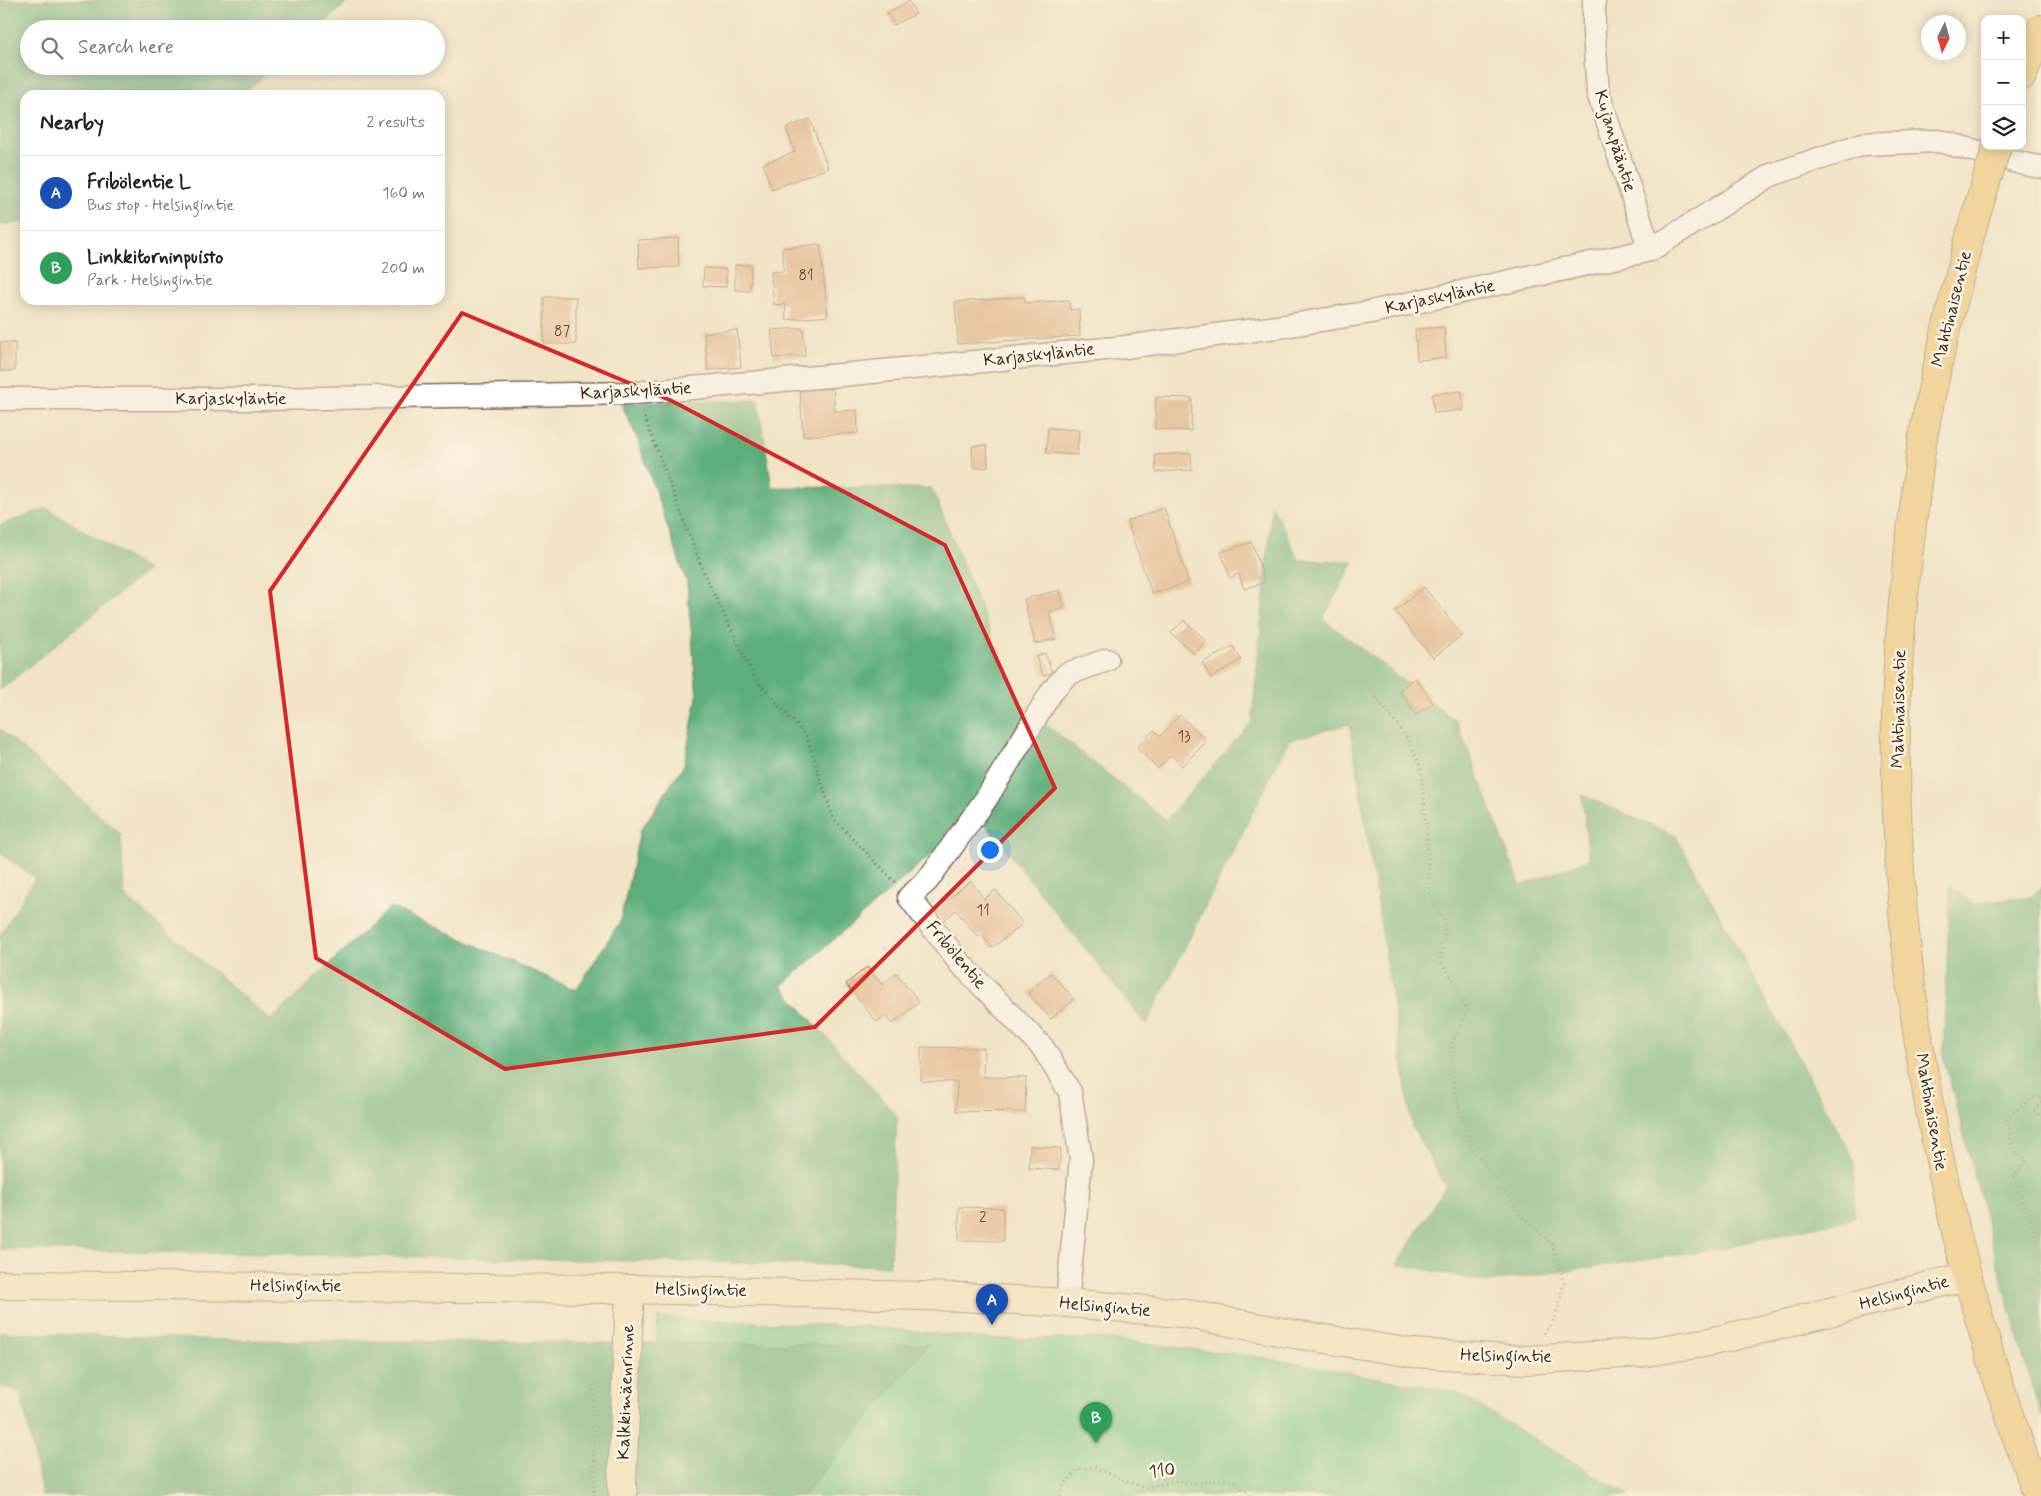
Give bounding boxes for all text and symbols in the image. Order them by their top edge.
north arrow [1921,15,1966,60]
map controls [1981,15,2026,150]
button: + [1981,15,2026,60]
search box [20,20,445,75]
icon: search [38,34,66,62]
text: Search here [78,35,174,60]
button: − [1981,60,2026,105]
street label: Kujanpääntie [1588,87,1642,195]
button: layers [1981,105,2026,150]
text: Nearby [40,109,104,137]
text: 2 results [367,112,425,133]
text: Fribölentie L [87,170,191,195]
text: A [51,183,61,204]
text: 160 m [382,183,425,204]
text: Bus stop · Helsingintie [87,195,234,216]
text: Linkkitorninpuisto [87,245,223,270]
street label: Mahtinaisentie [1926,248,1978,370]
text: B [51,258,61,279]
text: 200 m [381,258,425,279]
house number: 81 [799,266,813,286]
text: Park · Helsingintie [87,270,213,291]
street label: Karjaskyläntie [1383,274,1497,320]
house number: 87 [554,322,570,342]
street label: Karjaskyläntie [982,337,1096,373]
street label: Karjaskyläntie [580,376,692,406]
street label: Karjaskyläntie [175,387,287,411]
street label: Mahtinaisentie [1886,649,1912,769]
house number: 13 [1177,727,1191,747]
your location [977,837,1003,863]
house number: 11 [976,901,990,921]
street label: Fribölentie [920,916,992,994]
street label: Mahtinaisentie [1909,1051,1953,1173]
house number: 2 [979,1208,987,1228]
street label: Helsingintie [1856,1269,1952,1318]
street label: Helsingintie [250,1274,342,1300]
street label: Helsingintie [655,1277,747,1305]
pin: A [976,1284,1008,1325]
street label: Helsingintie [1058,1291,1152,1325]
street label: Kalkkimäenrinne [612,1324,640,1460]
street label: Helsingintie [1460,1343,1552,1371]
pin: B [1080,1402,1112,1443]
street label: 110 [1147,1457,1177,1485]

